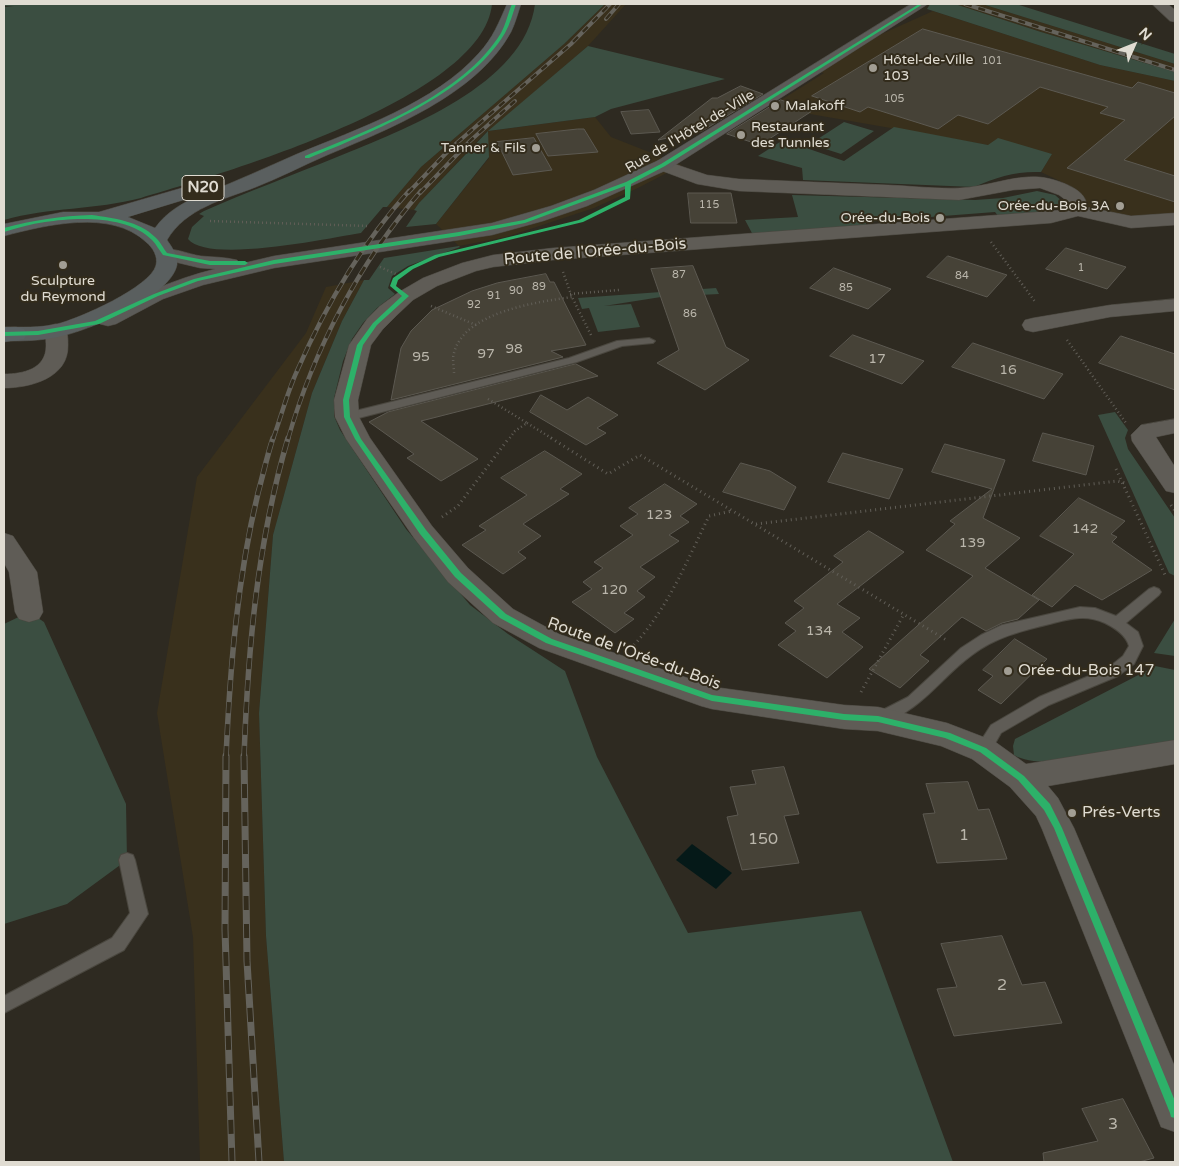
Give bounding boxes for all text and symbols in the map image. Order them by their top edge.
north arrow [1109,20,1159,70]
text: N [1135,24,1155,44]
place label: Hôtel-de-Ville 103 [883,52,973,84]
house number: 101 [982,54,1002,68]
marker: Hôtel-de-Ville 103 [867,62,879,74]
street label: Rue de l'Hôtel-de-Ville [623,87,757,177]
house number: 105 [884,92,904,106]
place label: Malakoff [785,98,845,114]
marker: Malakoff [769,100,781,112]
place label: Restaurant des Tunnles [751,119,830,152]
marker: Restaurant des Tunnles [735,129,747,141]
place label: Tanner & Fils [441,140,526,156]
marker: Tanner & Fils [530,142,542,154]
road number: N20 [182,176,224,200]
house number: 115 [699,198,719,212]
place label: Orée-du-Bois 3A [998,198,1110,214]
marker: Orée-du-Bois 3A [1114,200,1126,212]
place label: Orée-du-Bois [841,210,930,226]
marker: Orée-du-Bois [934,212,946,224]
street label: Route de l'Orée-du-Bois [503,234,687,270]
marker: Sculpture du Reymond [57,259,69,271]
house number: 1 [1078,261,1084,275]
house number: 87 [672,268,686,282]
house number: 84 [955,269,969,283]
place label: Sculpture du Reymond [20,273,106,306]
house number: 89 [532,280,546,294]
house number: 85 [839,281,853,295]
house number: 90 [509,284,523,298]
house number: 91 [487,289,501,303]
house number: 92 [467,298,481,312]
house number: 86 [683,307,697,321]
house number: 98 [505,341,523,357]
house number: 97 [477,346,495,362]
house number: 95 [412,349,430,365]
house number: 17 [868,351,886,367]
house number: 16 [999,362,1017,378]
house number: 123 [646,507,672,523]
house number: 142 [1072,521,1098,537]
house number: 139 [959,535,985,551]
house number: 120 [601,582,627,598]
street label: Route de l'Orée-du-Bois [545,614,723,694]
house number: 134 [806,623,832,639]
place label: Orée-du-Bois 147 [1018,661,1154,681]
marker: Orée-du-Bois 147 [1002,665,1014,677]
place label: Prés-Verts [1082,803,1160,823]
marker: Prés-Verts [1066,807,1078,819]
house number: 1 [959,826,969,846]
house number: 150 [748,830,778,850]
house number: 2 [997,976,1007,996]
house number: 3 [1108,1115,1118,1135]

